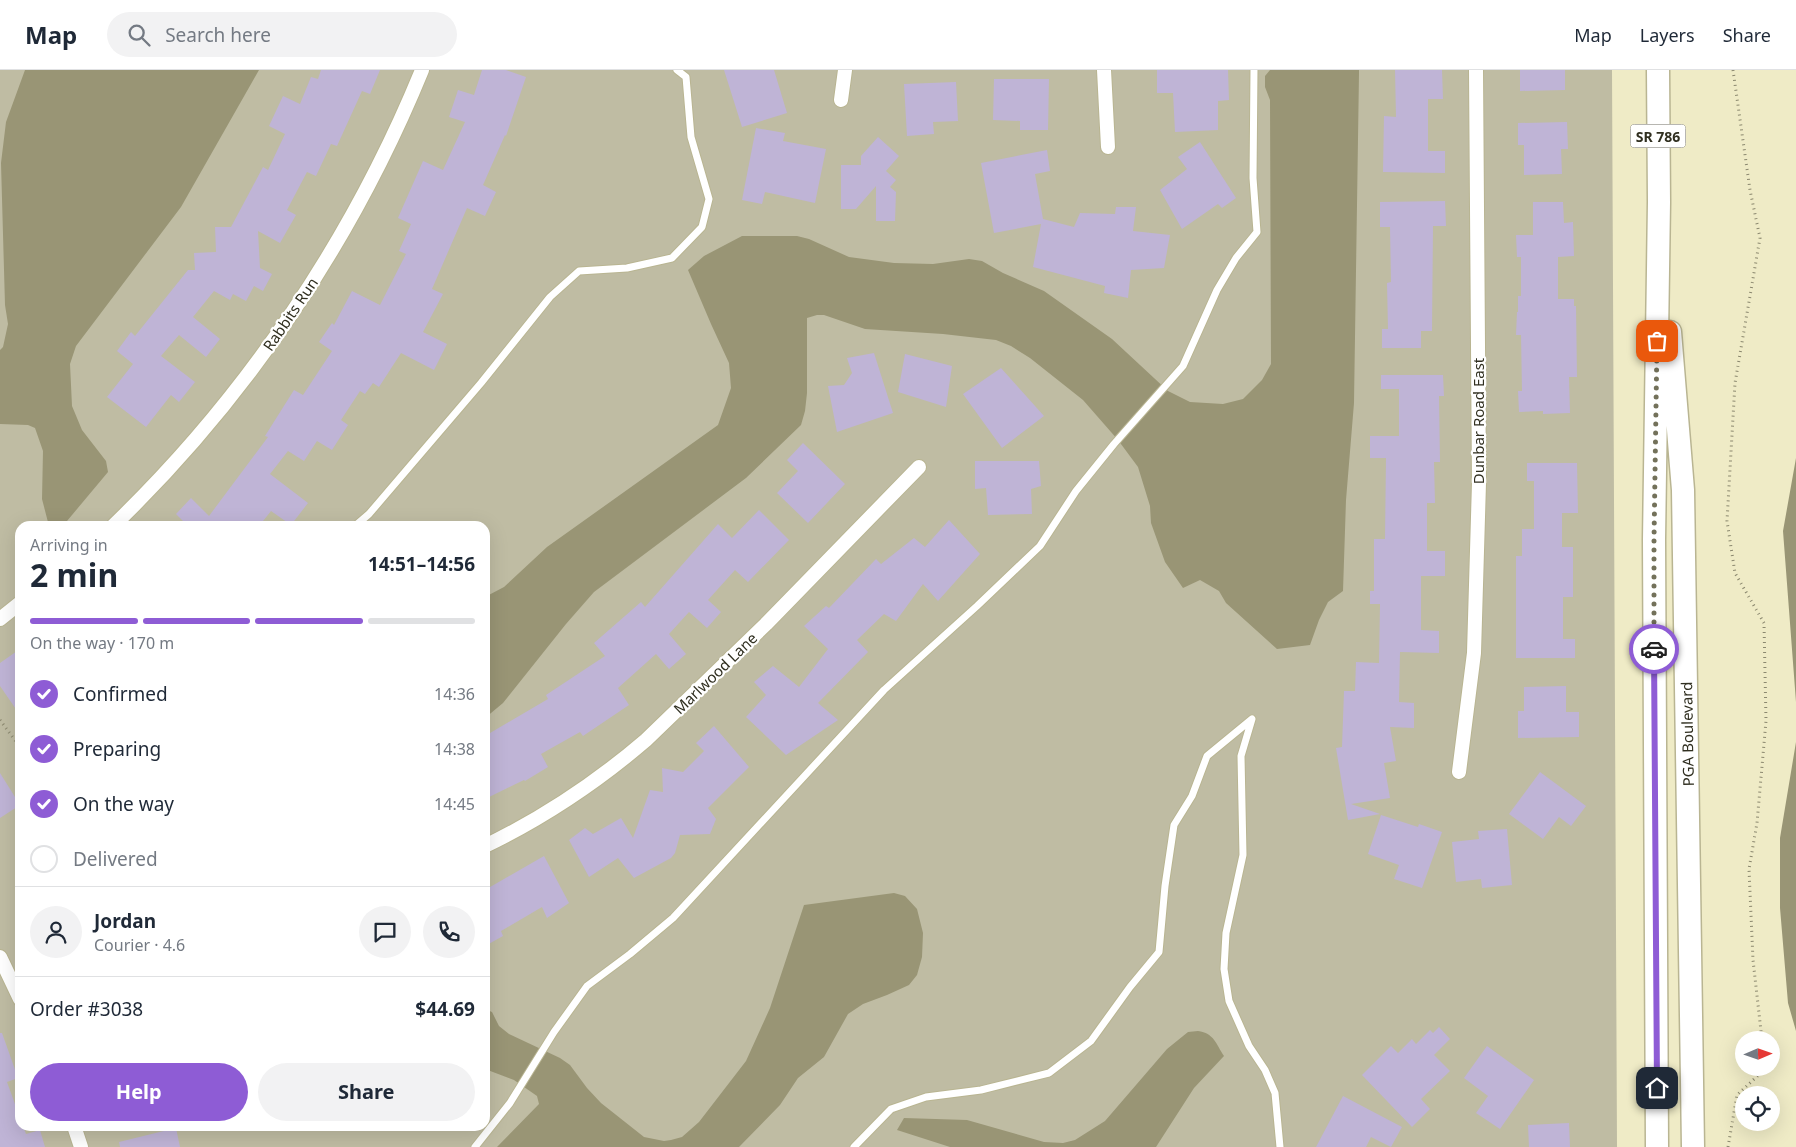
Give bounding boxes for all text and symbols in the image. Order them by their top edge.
search box [107,12,457,57]
text: Map [25,18,77,51]
icon: search [125,21,153,49]
text: Search here [165,22,271,48]
text: Map [1574,23,1612,47]
text: Layers [1640,23,1695,47]
text: Share [1723,23,1771,47]
road number: SR 786 [1630,124,1686,148]
street label: Rabbits Run [258,273,322,355]
pin [1636,320,1678,362]
icon: bag [1643,327,1671,355]
street label: Dunbar Road East [1468,357,1488,484]
text: Arriving in [30,534,108,556]
text: 14:51–14:56 [368,551,475,577]
text: 2 min [30,553,118,596]
courier [1629,624,1679,674]
street label: Marlwood Lane [669,628,761,718]
text: On the way · 170 m [30,632,174,654]
icon: car [1640,635,1668,663]
icon: check [30,680,58,708]
text: Confirmed [73,681,168,707]
street label: PGA Boulevard [1676,681,1698,787]
text: 14:36 [434,683,475,705]
icon: check [30,735,58,763]
text: Preparing [73,736,161,762]
text: 14:38 [434,738,475,760]
icon: check [30,790,58,818]
text: On the way [73,791,174,817]
text: 14:45 [434,793,475,815]
text: Delivered [73,846,158,872]
button: person [30,906,82,958]
button: chat [359,906,411,958]
button: phone [423,906,475,958]
text: Jordan [94,908,156,934]
text: Courier · 4.6 [94,934,185,956]
text: Order #3038 [30,996,143,1022]
text: $44.69 [415,996,475,1022]
north arrow [1735,1031,1780,1076]
map controls [1735,1031,1780,1131]
button: Help [30,1063,248,1121]
button: Share [258,1063,475,1121]
pin [1636,1067,1678,1109]
icon: home [1643,1074,1671,1102]
button: locate [1735,1086,1780,1131]

